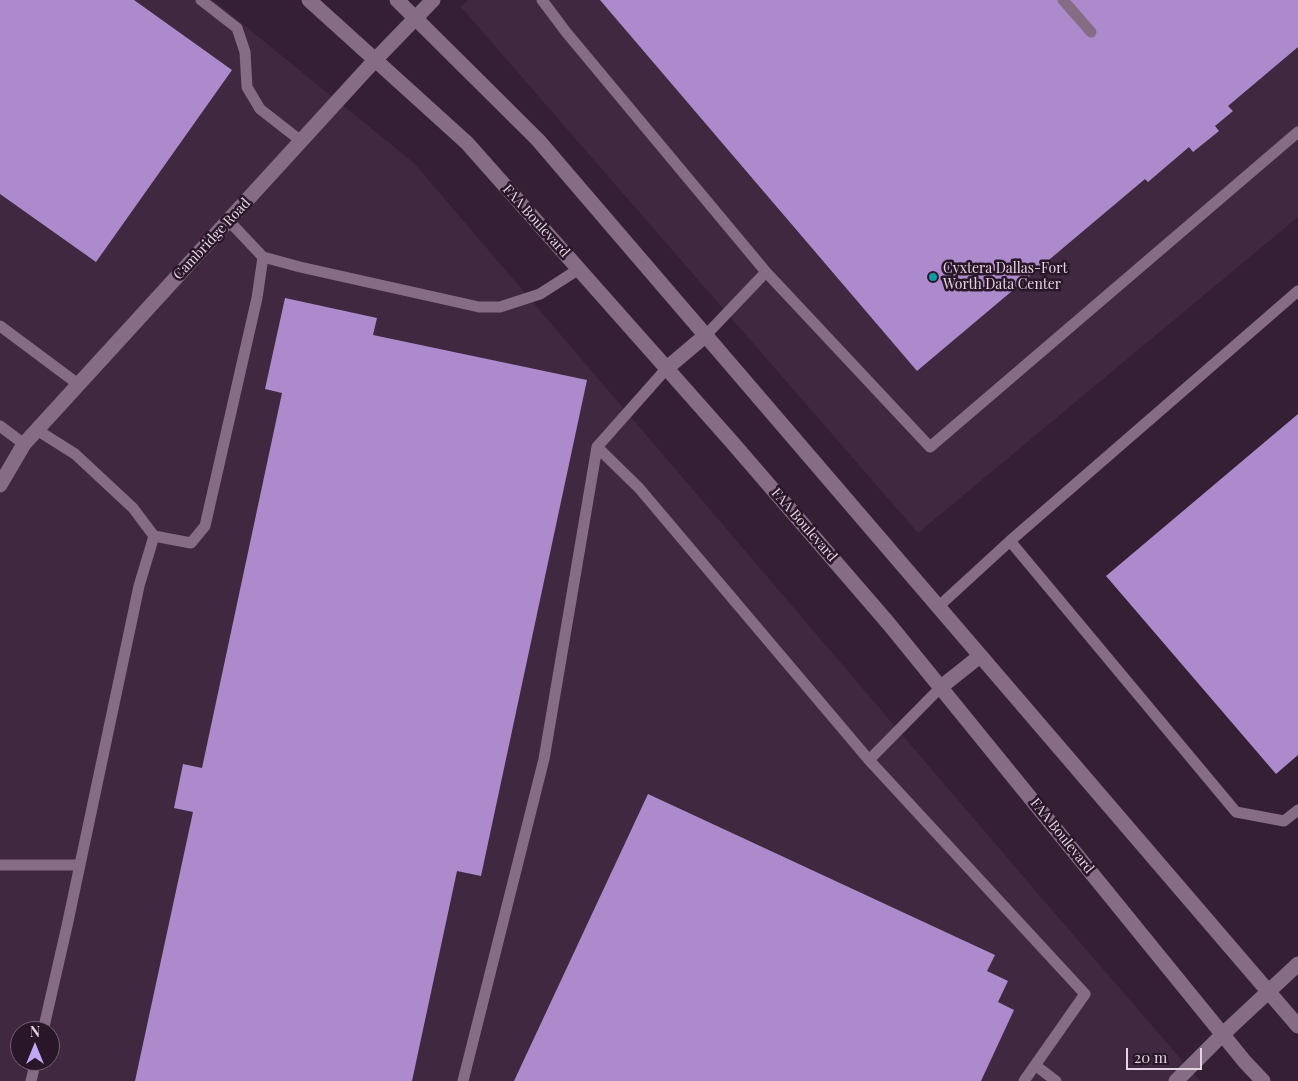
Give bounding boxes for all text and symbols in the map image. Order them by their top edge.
street label: FAA Boulevard [499,181,573,261]
street label: Cambridge Road [170,195,254,283]
place label: Cyxtera Dallas-Fort Worth Data Center [943,261,1067,294]
marker: Cyxtera Dallas-Fort Worth Data Center [927,271,939,283]
street label: FAA Boulevard [768,485,840,565]
street label: FAA Boulevard [1027,795,1097,877]
north arrow [10,1021,60,1071]
text: N [30,1022,40,1041]
scale bar [1128,1038,1204,1070]
text: 20 m [1134,1047,1167,1067]

